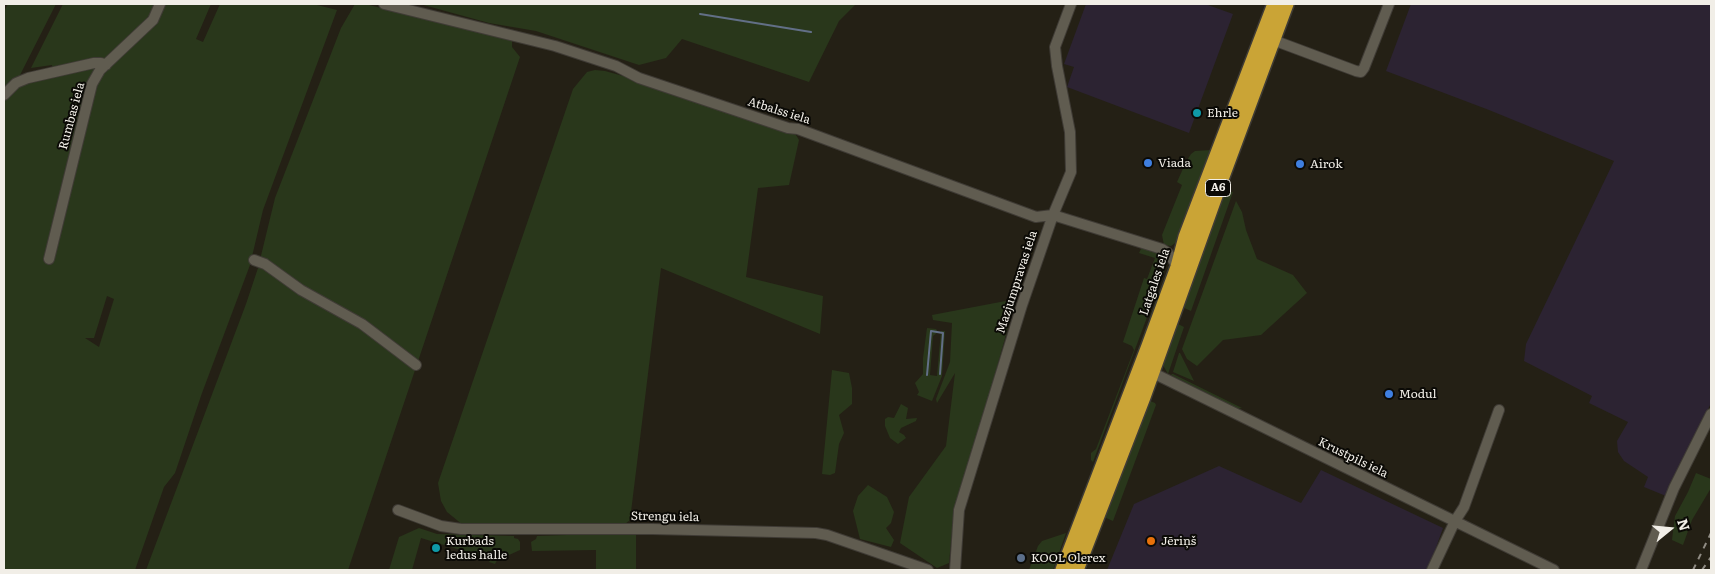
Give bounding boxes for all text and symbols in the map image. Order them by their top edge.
street label: Rumbas iela [56,81,88,151]
street label: Atbalss iela [746,95,812,127]
place label: Ehrle [1207,106,1238,120]
marker: Ehrle [1191,107,1203,119]
place label: Viada [1158,156,1191,170]
marker: Viada [1142,157,1154,169]
place label: Airok [1310,157,1343,171]
marker: Airok [1294,158,1306,170]
road number: A6 [1206,180,1230,197]
street label: Mazjumpravas iela [994,229,1040,335]
street label: Latgales iela [1137,247,1173,317]
place label: Modul [1399,387,1437,401]
marker: Modul [1383,388,1395,400]
street label: Krustpils iela [1316,435,1390,481]
north arrow [1645,504,1695,554]
street label: Strengu iela [631,509,699,525]
text: N [1673,516,1696,533]
place label: Kurbads ledus halle [446,534,507,562]
place label: Jēriņš [1161,534,1196,548]
marker: Jēriņš [1145,535,1157,547]
marker: Kurbads ledus halle [430,542,442,554]
place label: KOOL Olerex [1031,551,1105,565]
marker: KOOL Olerex [1015,552,1027,564]

